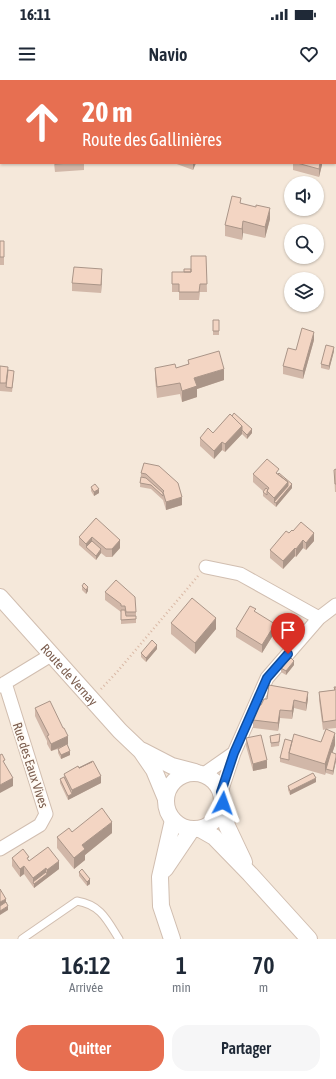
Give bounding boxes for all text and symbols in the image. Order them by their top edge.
text: 16:11 [20,6,51,23]
icon: menu [16,43,38,65]
icon: heart [298,43,320,65]
text: Navio [148,44,188,65]
icon: ahead [16,96,68,148]
text: 20 m [82,96,132,128]
text: Route des Gallinières [82,129,222,150]
map controls [284,176,324,312]
button: sound [284,176,324,216]
button: search [284,224,324,264]
button: layers [284,272,324,312]
pin [271,613,305,654]
icon: arrive [277,619,299,641]
street label: Route de Vernay [38,641,101,709]
street label: Rue des Eaux Vives [10,721,52,810]
position arrow [202,782,244,824]
text: 16:12 [61,952,111,979]
text: 1 [176,952,187,979]
text: 70 [252,952,275,979]
text: Arrivée [69,980,103,995]
text: min [172,980,191,995]
text: m [259,980,268,995]
button: Quitter [16,1025,164,1071]
button: Partager [172,1025,320,1071]

